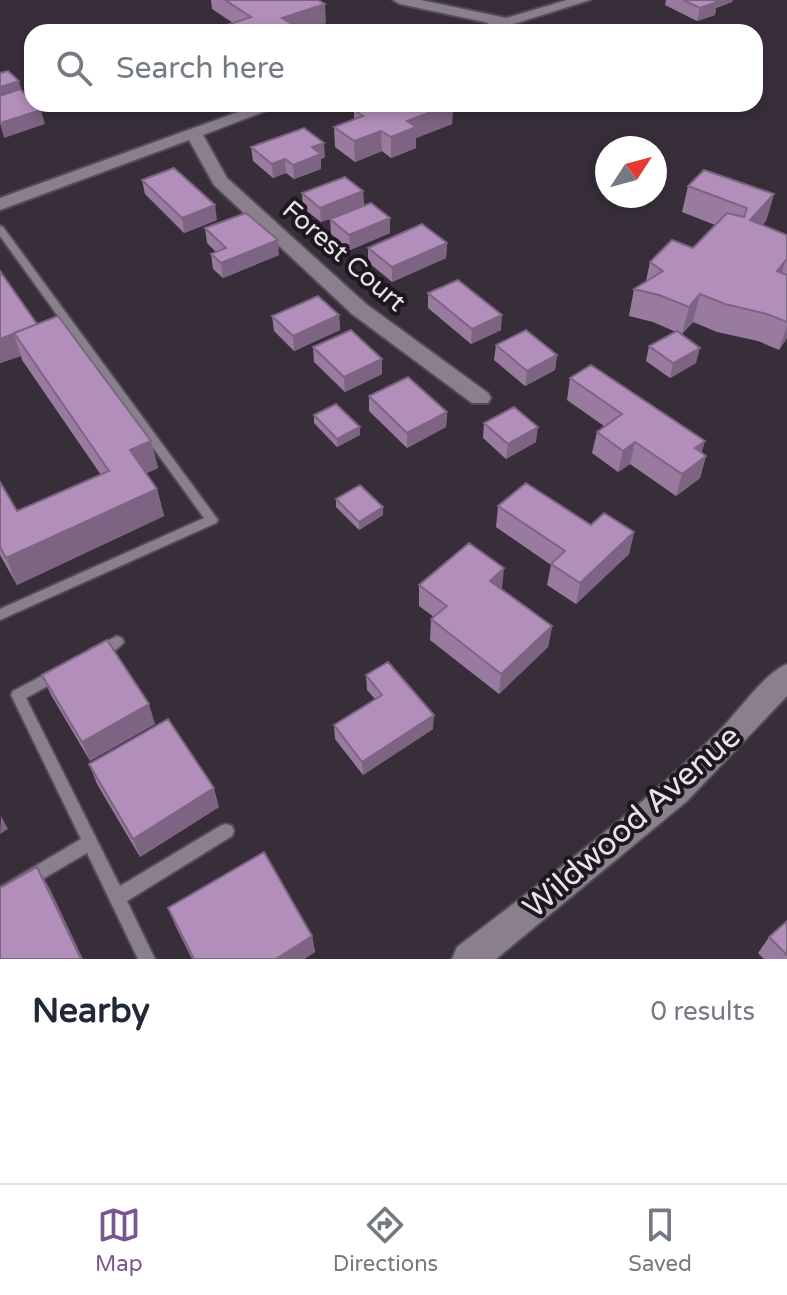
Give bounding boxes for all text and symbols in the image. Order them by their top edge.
search box [24,24,763,112]
icon: search [52,46,96,90]
text: Search here [116,50,285,87]
north arrow [595,136,667,208]
street label: Forest Court [276,194,412,318]
street label: Wildwood Avenue [516,717,748,927]
text: Nearby [32,991,150,1032]
text: 0 results [650,996,755,1027]
tab: Map [95,1203,143,1277]
tab: Directions [333,1203,438,1277]
tab: Saved [628,1203,692,1277]

